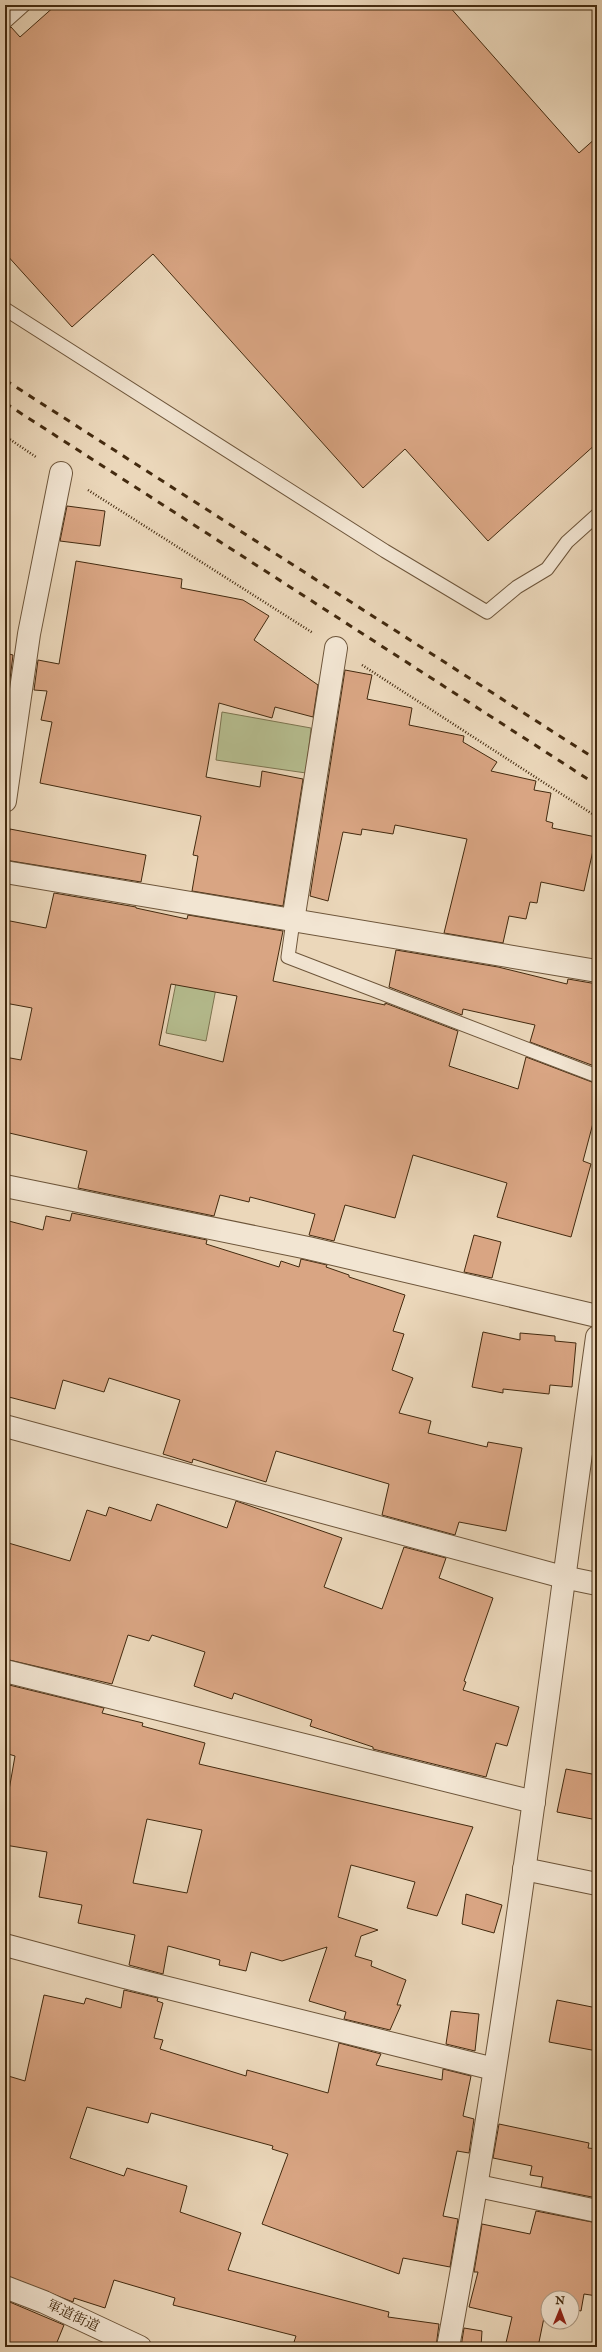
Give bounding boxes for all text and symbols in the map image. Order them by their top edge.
north arrow [540,2290,580,2330]
text: N [554,2294,566,2308]
street label: 軍道街道 [44,2296,102,2336]

